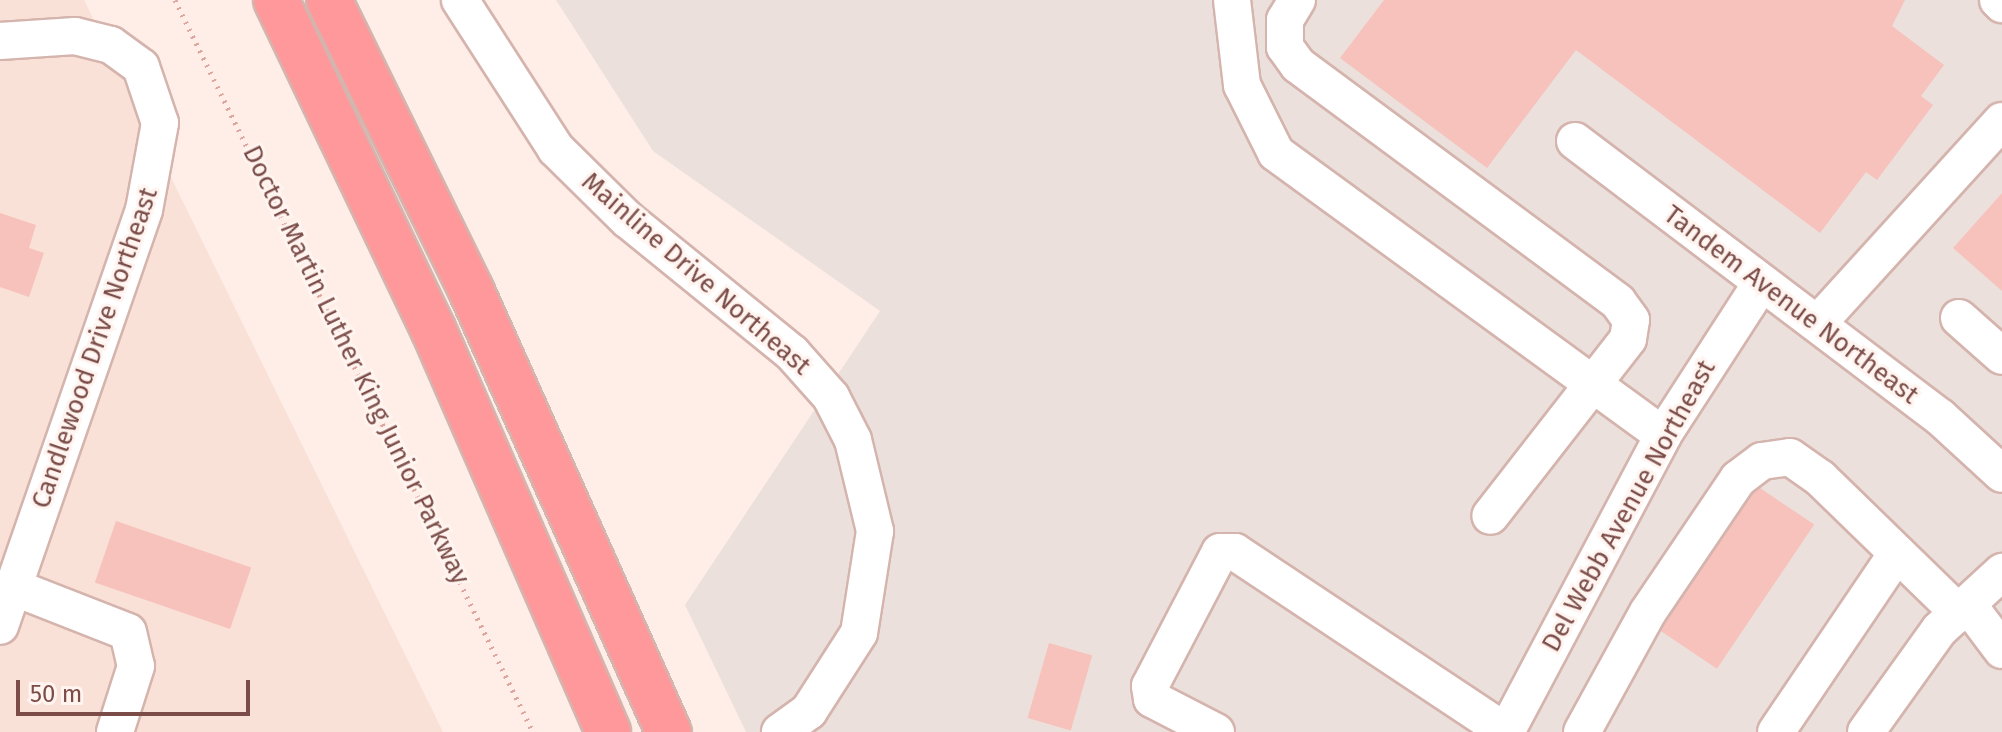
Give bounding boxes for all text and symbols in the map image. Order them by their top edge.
street label: Doctor Martin Luther King Junior Parkway [236,141,476,589]
street label: Mainline Drive Northeast [575,166,817,382]
street label: Candlewood Drive Northeast [25,184,165,512]
street label: Tandem Avenue Northeast [1658,199,1924,411]
street label: Del Webb Avenue Northeast [1536,355,1722,657]
scale bar [20,664,254,714]
text: 50 m [30,680,82,708]

